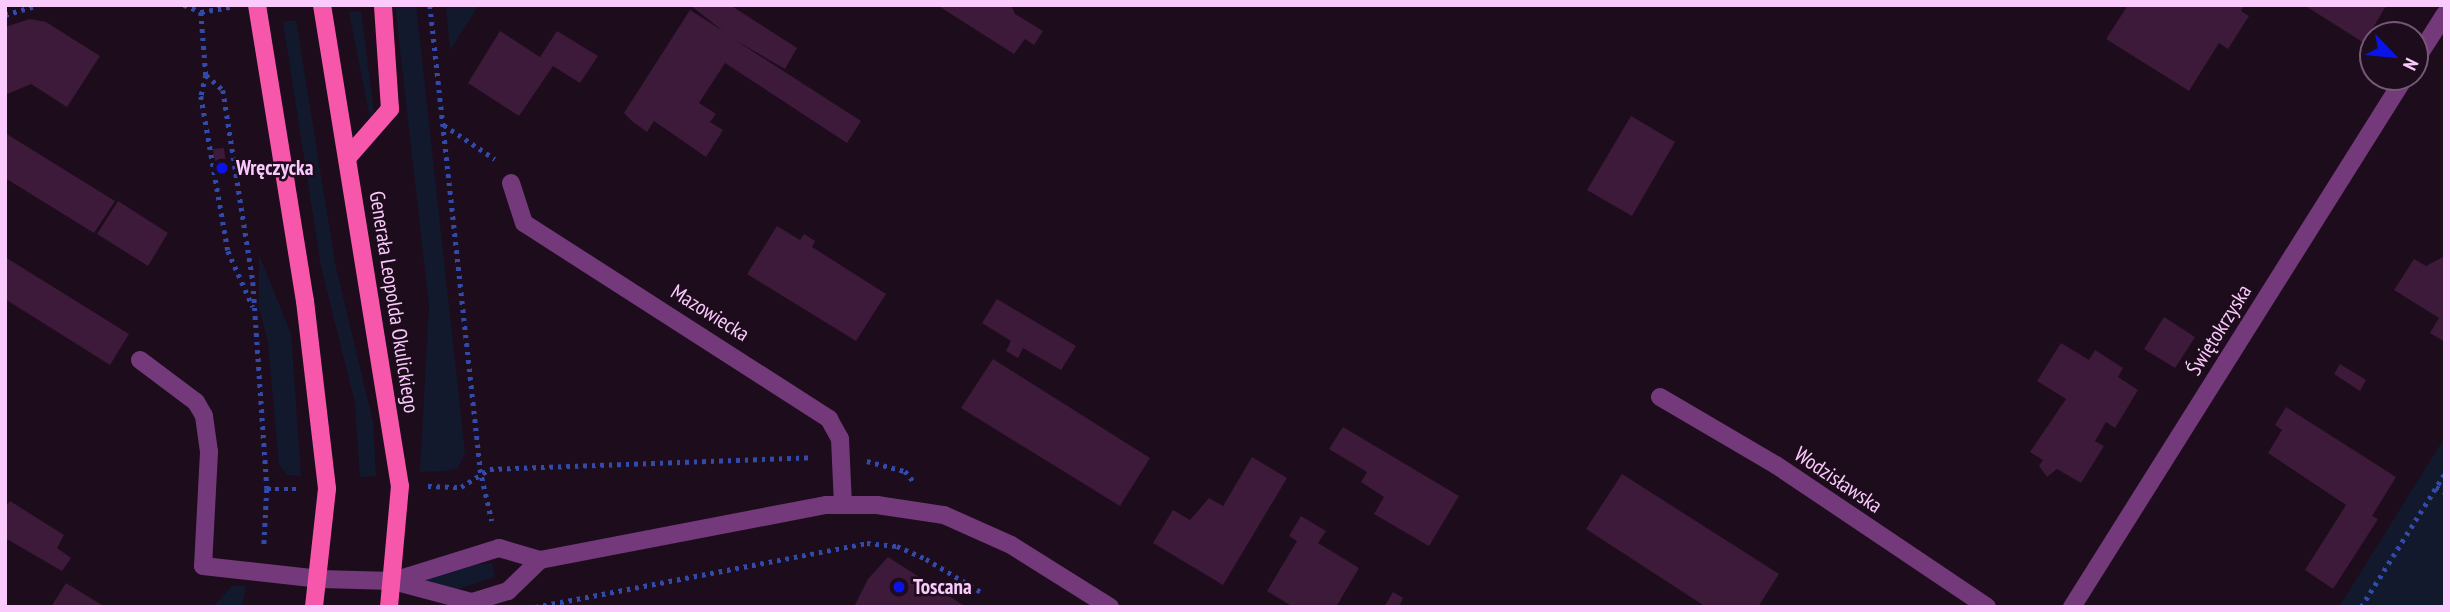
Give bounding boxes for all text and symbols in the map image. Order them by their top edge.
north arrow [2359,21,2429,91]
text: N [2398,54,2424,74]
place label: Wręczycka [236,155,313,181]
marker: Wręczycka [214,160,230,176]
street label: Generała Leopolda Okulickiego [364,189,424,415]
street label: Mazowiecka [666,279,754,347]
street label: Świętokrzyska [2181,280,2257,380]
street label: Wodzisławska [1789,442,1887,518]
place label: Toscana [913,574,972,600]
marker: Toscana [891,579,907,595]

